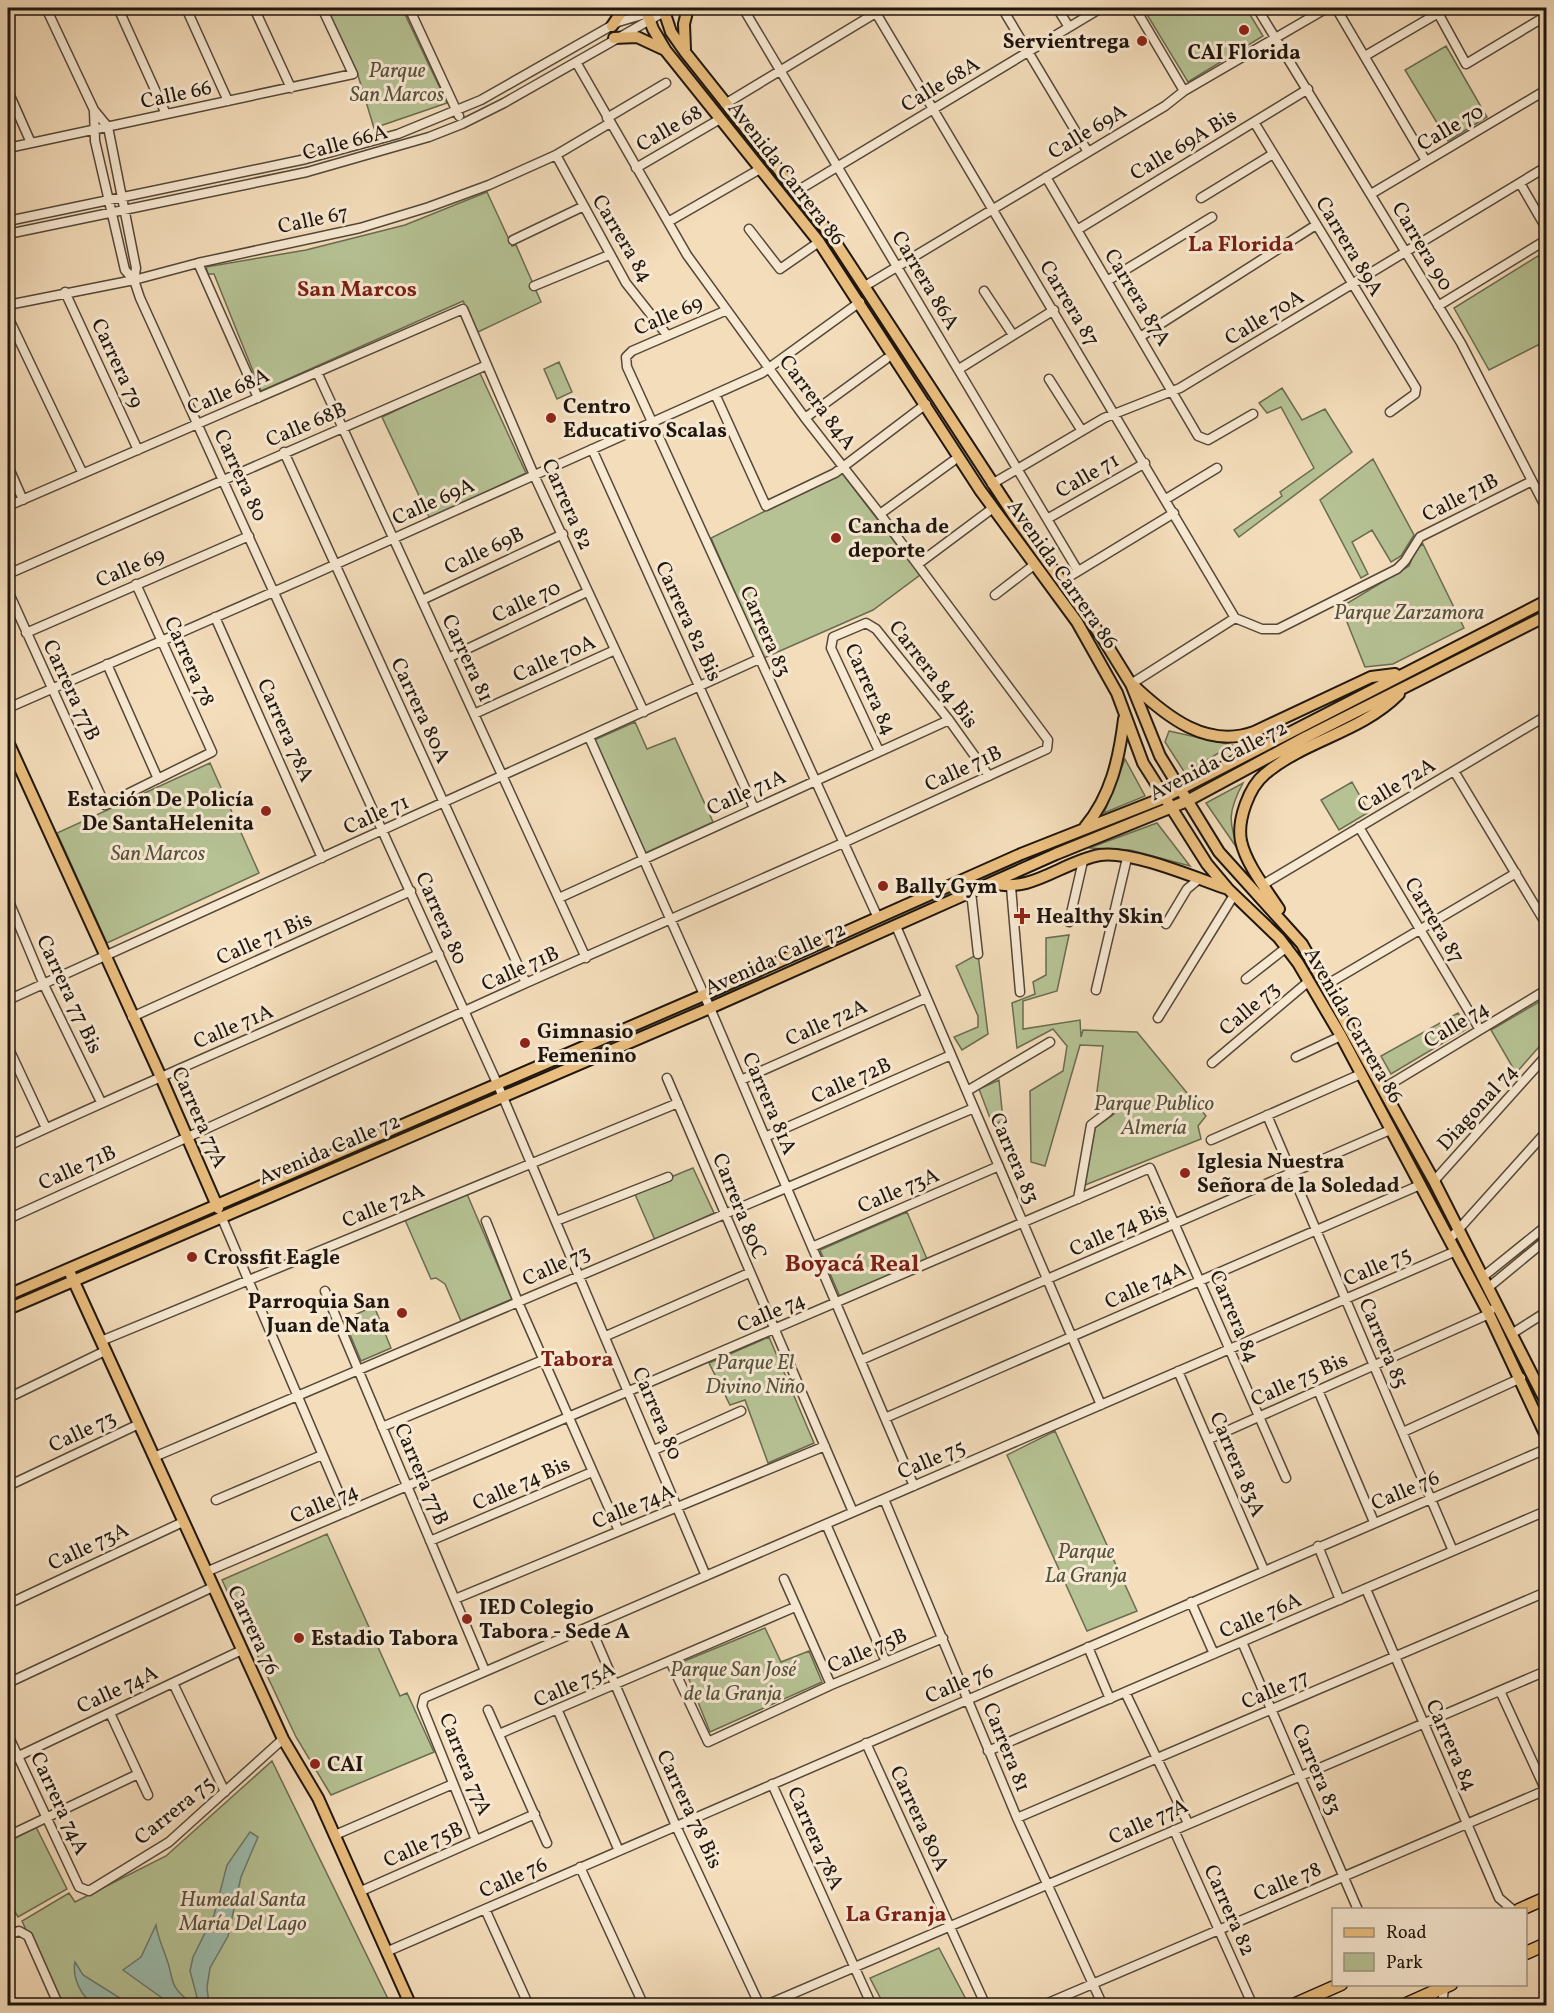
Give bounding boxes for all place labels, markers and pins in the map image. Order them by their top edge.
marker: CAI Florida [1237,23,1251,37]
place label: Servientrega [1003,28,1130,57]
marker: Servientrega [1135,34,1149,48]
place label: CAI Florida [1187,39,1301,68]
place label: Centro Educativo Scalas [563,393,727,446]
marker: Centro Educativo Scalas [544,411,558,425]
place label: Cancha de deporte [848,513,949,566]
marker: Cancha de deporte [829,531,843,545]
place label: Estación De Policía De SantaHelenita [67,786,254,839]
marker: Estación De Policía De SantaHelenita [259,804,273,818]
place label: Bally Gym [895,873,998,902]
marker: Bally Gym [876,879,890,893]
place label: Healthy Skin [1036,903,1164,932]
marker: Healthy Skin [1013,907,1031,925]
place label: Gimnasio Femenino [537,1018,637,1071]
marker: Gimnasio Femenino [518,1036,532,1050]
place label: Iglesia Nuestra Señora de la Soledad [1197,1148,1400,1201]
marker: Iglesia Nuestra Señora de la Soledad [1178,1166,1192,1180]
place label: Crossfit Eagle [204,1244,340,1273]
marker: Crossfit Eagle [185,1250,199,1264]
place label: Parroquia San Juan de Nata [248,1288,390,1341]
marker: Parroquia San Juan de Nata [395,1306,409,1320]
place label: IED Colegio Tabora - Sede A [479,1594,630,1647]
marker: IED Colegio Tabora - Sede A [460,1612,474,1626]
place label: Estadio Tabora [311,1625,458,1654]
marker: Estadio Tabora [292,1631,306,1645]
place label: CAI [327,1751,363,1780]
marker: CAI [308,1757,322,1771]

